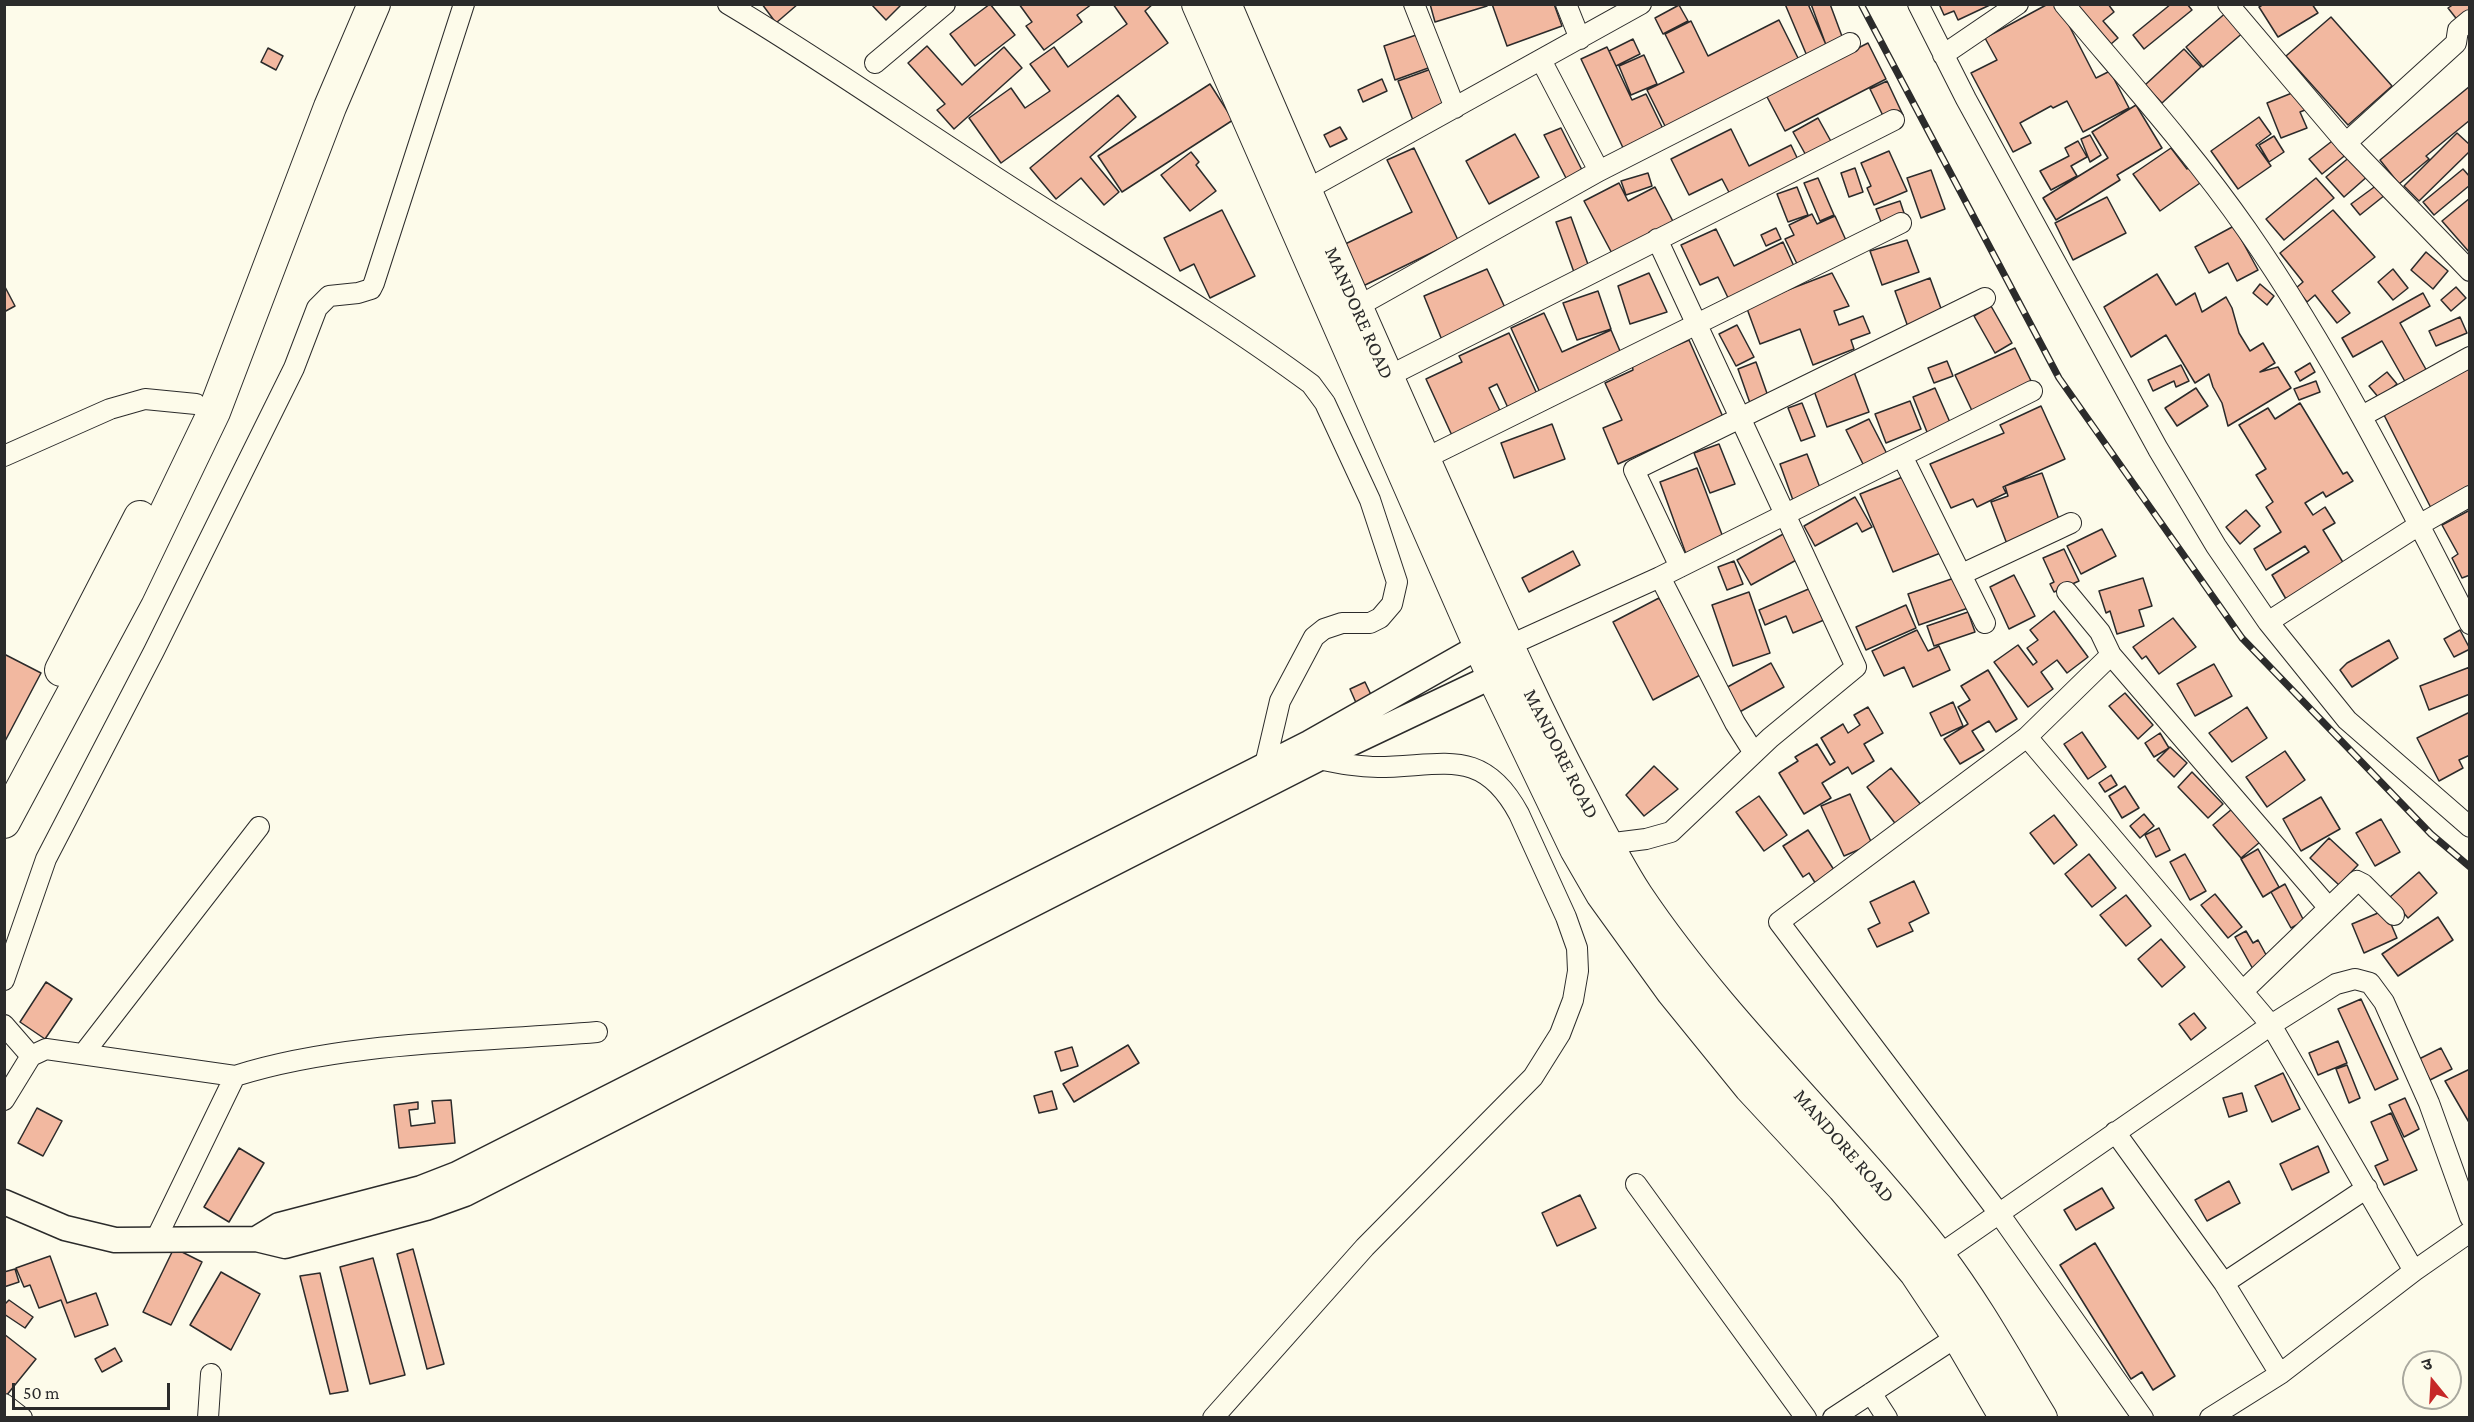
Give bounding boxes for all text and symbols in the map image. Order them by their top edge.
street label: MANDORE ROAD [1319,243,1399,383]
street label: MANDORE ROAD [1518,685,1604,823]
street label: MANDORE ROAD [1788,1084,1900,1208]
north arrow [2402,1350,2462,1410]
text: उ [2420,1355,2434,1374]
scale bar [15,1371,172,1409]
text: 50 m [23,1383,60,1403]

